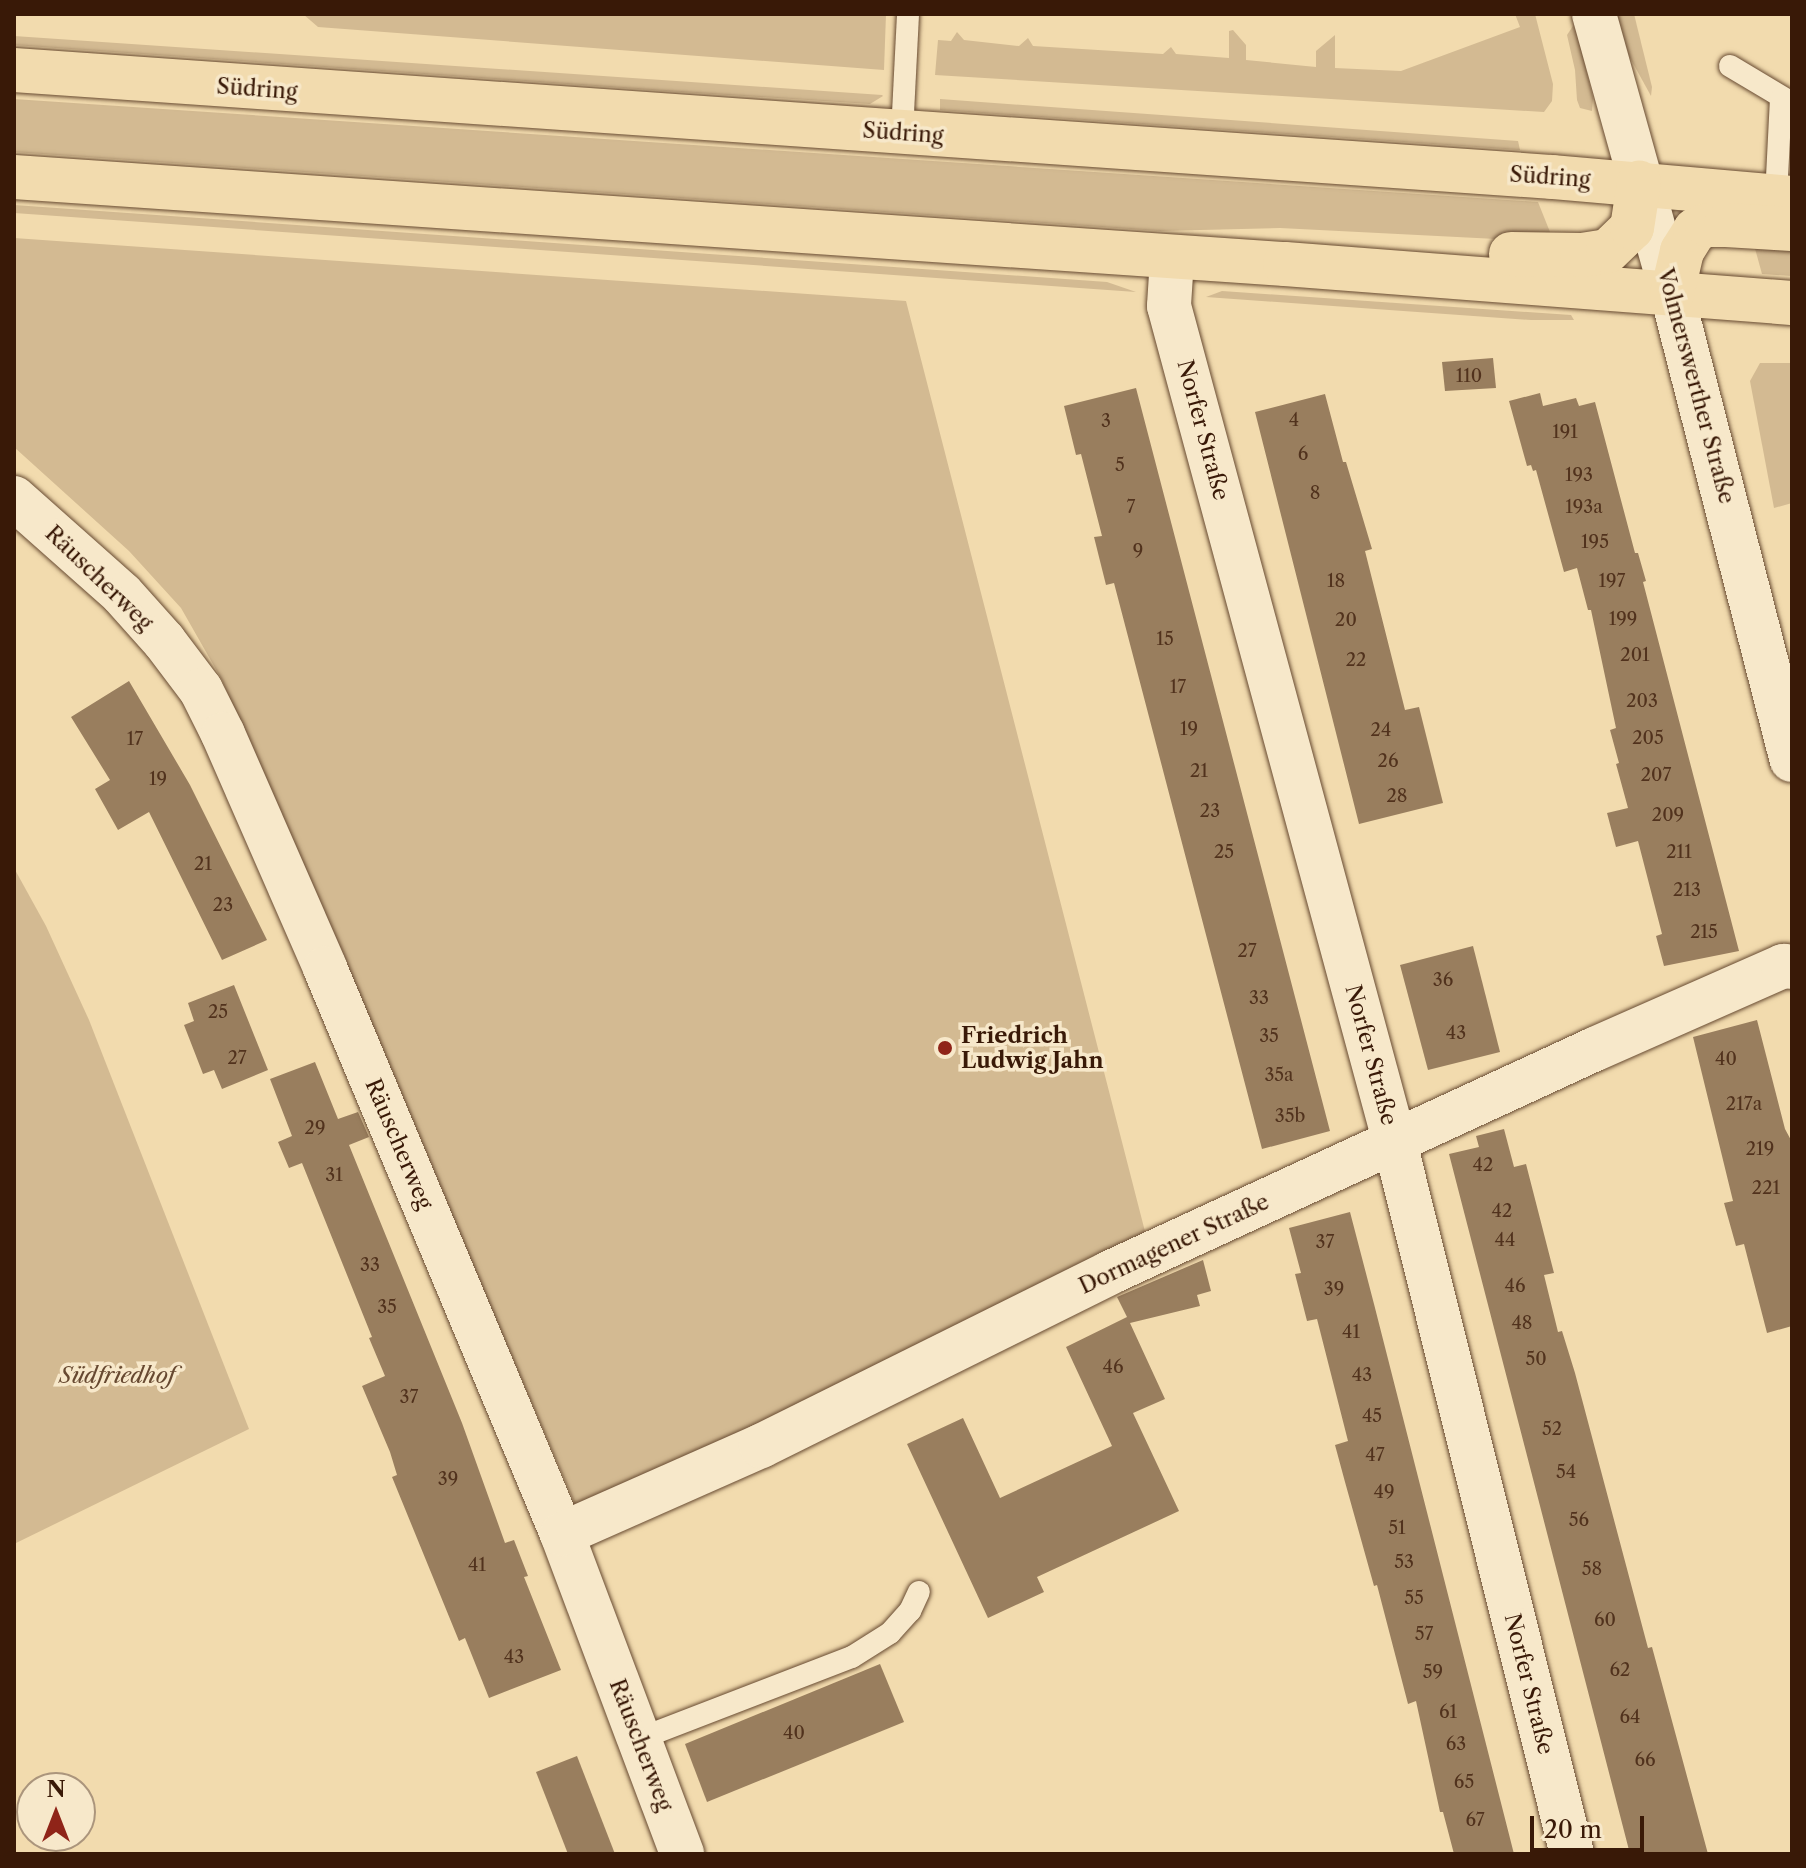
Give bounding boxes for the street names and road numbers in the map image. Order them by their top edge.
street label: Südring [216,73,298,105]
street label: Südring [862,117,944,149]
street label: Südring [1509,161,1591,193]
street label: Volmerswerther Straße [1652,265,1740,507]
street label: Norfer Straße [1172,357,1234,503]
street label: Räuscherweg [40,520,158,636]
street label: Norfer Straße [1340,982,1402,1128]
street label: Räuscherweg [360,1075,438,1213]
street label: Dormagener Straße [1075,1188,1273,1300]
street label: Norfer Straße [1499,1611,1559,1757]
street label: Räuscherweg [604,1675,678,1815]

